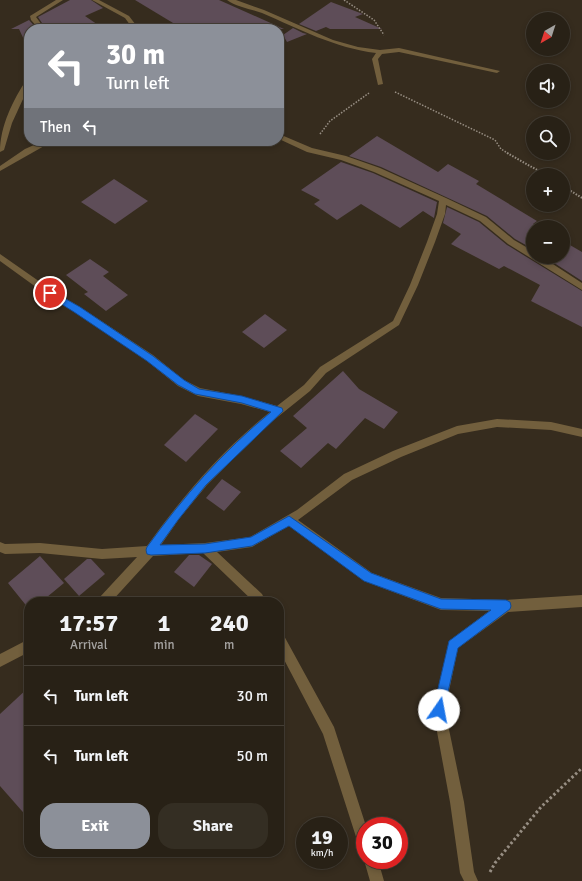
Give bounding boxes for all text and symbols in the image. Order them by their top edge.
north arrow [526,12,570,56]
map controls [526,12,570,264]
text: 30 m [106,38,165,72]
icon: left [40,40,92,92]
button: sound [526,64,570,108]
text: Turn left [106,72,169,94]
icon: left [79,116,101,138]
button: search [526,116,570,160]
text: Then [40,118,71,136]
button: + [526,168,570,212]
button: − [526,220,570,264]
pin [33,276,67,310]
icon: arrive [39,282,61,304]
text: 17:57 [59,608,118,638]
text: 1 [158,608,170,638]
text: 240 [210,608,249,638]
text: Arrival [70,637,107,653]
text: min [154,637,175,653]
text: m [224,637,234,653]
icon: left [40,685,62,707]
text: Turn left [74,687,128,705]
text: 30 m [237,687,268,705]
position arrow [418,689,460,731]
icon: left [40,745,62,767]
text: Turn left [74,747,128,765]
text: 50 m [237,747,268,765]
button: Exit [40,803,150,849]
button: Share [158,803,268,849]
speed limit sign: 30 [356,817,408,869]
text: 19 [311,825,333,850]
text: km/h [311,847,333,859]

